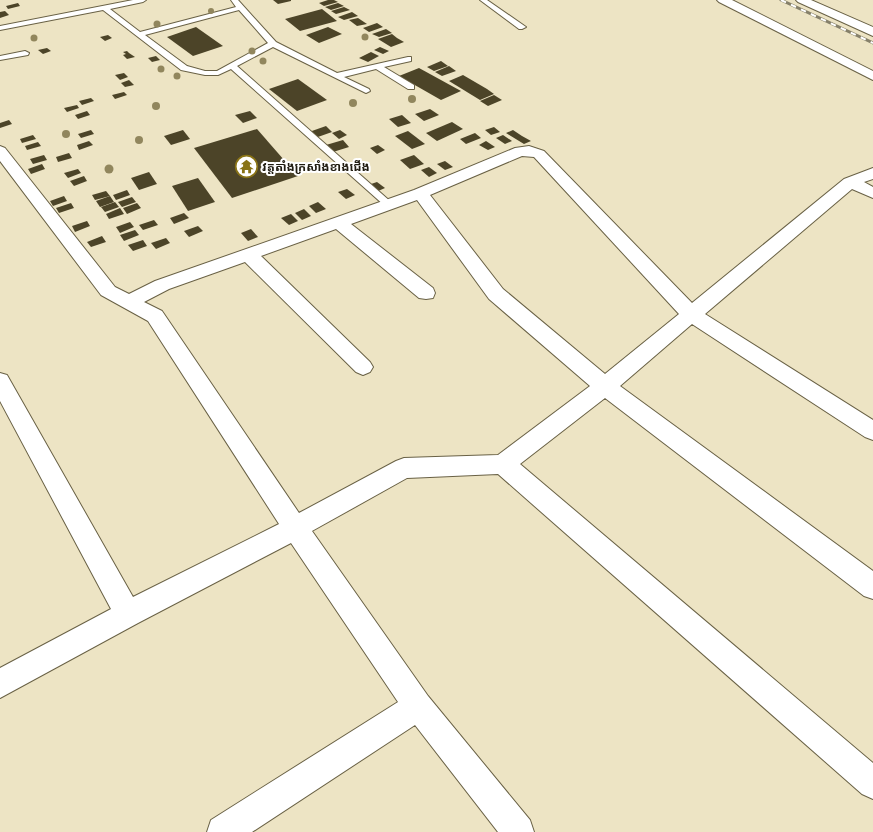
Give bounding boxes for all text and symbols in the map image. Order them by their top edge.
temple icon: វត្តតាំងក្រសាំងខាងជើង [233,154,259,180]
place label: វត្តតាំងក្រសាំងខាងជើង [262,159,370,174]

